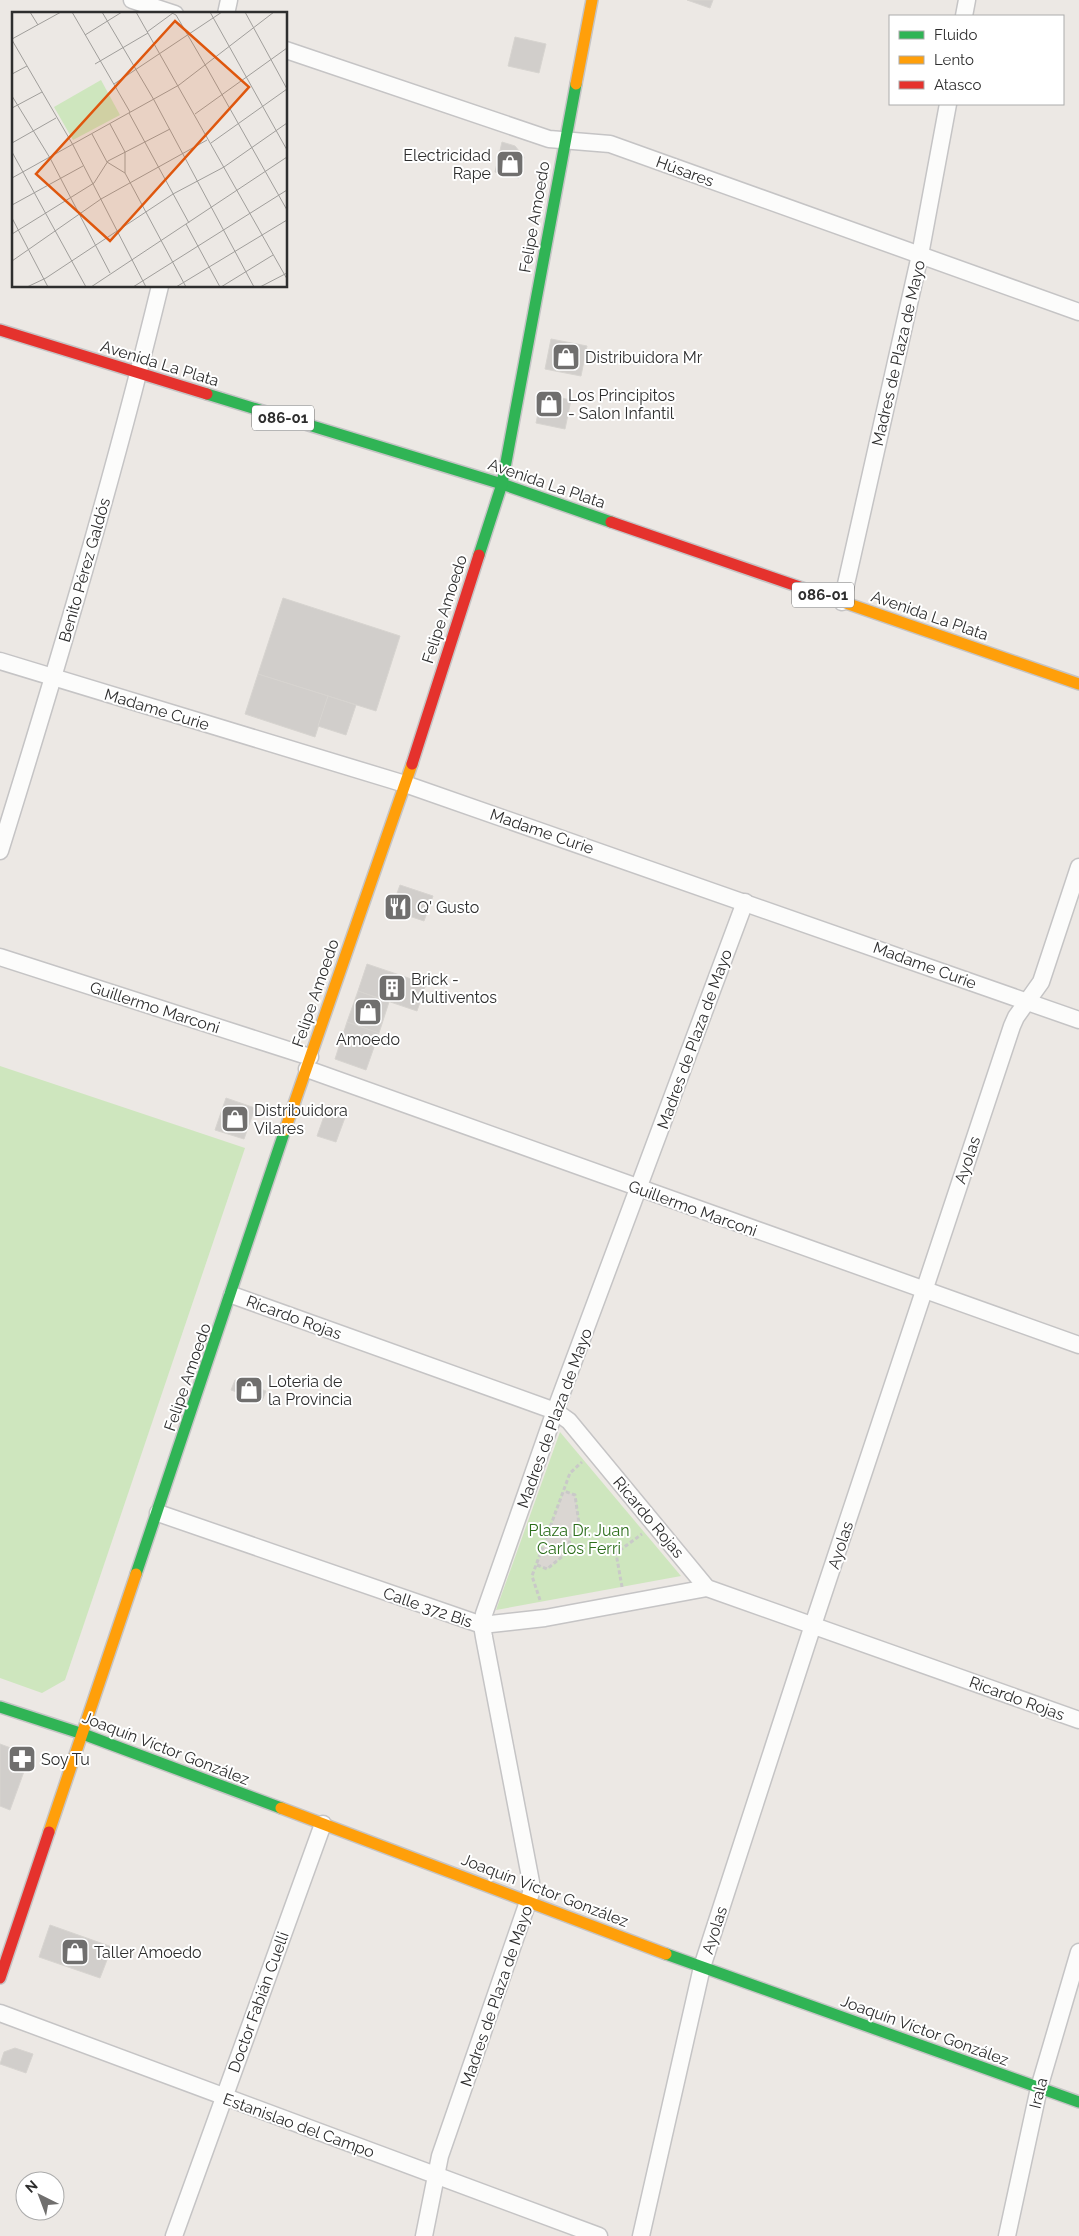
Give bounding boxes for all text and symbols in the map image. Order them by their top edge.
inset map [12,12,288,288]
legend [889,15,1064,105]
text: Fluido [934,26,977,44]
text: Lento [934,51,974,69]
text: Atasco [934,76,981,94]
place label: Electricidad Rape [403,146,491,183]
shop icon: Electricidad Rape [495,149,525,179]
street label: Húsares [653,152,717,191]
street label: Felipe Amoedo [515,160,554,274]
street label: Madres de Plaza de Mayo [868,258,929,448]
street label: Avenida La Plata [98,336,221,390]
shop icon: Distribuidora Mr [551,342,581,372]
place label: Distribuidora Mr [585,348,703,367]
place label: Los Principitos - Salon Infantil [568,386,675,423]
shop icon: Los Principitos - Salon Infantil [534,389,564,419]
road number: 086-01 [252,406,314,430]
street label: Avenida La Plata [486,455,608,512]
street label: Benito Pérez Galdós [55,496,114,644]
street label: Felipe Amoedo [418,553,471,666]
road number: 086-01 [792,582,854,608]
street label: Avenida La Plata [869,587,991,644]
street label: Madame Curie [102,685,212,734]
street label: Madame Curie [487,805,596,858]
restaurant icon: Q' Gusto [383,892,413,922]
place label: Q' Gusto [417,898,479,917]
street label: Felipe Amoedo [288,937,343,1050]
street label: Madame Curie [871,938,979,993]
street label: Madres de Plaza de Mayo [653,947,736,1132]
place label: Brick - Multiventos [411,970,497,1007]
building icon: Brick - Multiventos [377,973,407,1003]
street label: Guillermo Marconi [87,977,222,1037]
shop icon: Amoedo [353,997,383,1027]
place label: Amoedo [336,1030,400,1049]
place label: Distribuidora Vilares [254,1101,348,1138]
shop icon: Distribuidora Vilares [220,1104,250,1134]
street label: Ayolas [951,1134,985,1186]
street label: Guillermo Marconi [626,1176,760,1241]
street label: Ricardo Rojas [244,1291,344,1344]
street label: Felipe Amoedo [160,1321,215,1434]
street label: Madres de Plaza de Mayo [513,1326,596,1511]
place label: Loteria de la Provincia [268,1372,352,1409]
shop icon: Loteria de la Provincia [234,1375,264,1405]
street label: Ricardo Rojas [609,1473,688,1562]
street label: Ayolas [824,1519,857,1571]
park label: Plaza Dr. Juan Carlos Ferri [528,1521,630,1558]
street label: Calle 372 Bis [381,1583,475,1632]
street label: Ricardo Rojas [967,1672,1067,1725]
street label: Joaquín Víctor González [80,1708,252,1789]
pharmacy icon: Soy Tu [7,1744,37,1774]
place label: Soy Tu [41,1750,90,1769]
street label: Joaquín Víctor González [459,1850,631,1931]
street label: Madres de Plaza de Mayo [457,1903,536,2089]
street label: Ayolas [698,1904,731,1956]
street label: Doctor Fabián Cuelli [224,1929,293,2075]
shop icon: Taller Amoedo [60,1937,90,1967]
place label: Taller Amoedo [94,1943,202,1962]
street label: Joaquín Víctor González [838,1991,1011,2070]
street label: Irala [1025,2076,1051,2111]
street label: Estanislao del Campo [220,2089,377,2162]
north arrow [15,2171,65,2221]
text: N [22,2177,41,2196]

